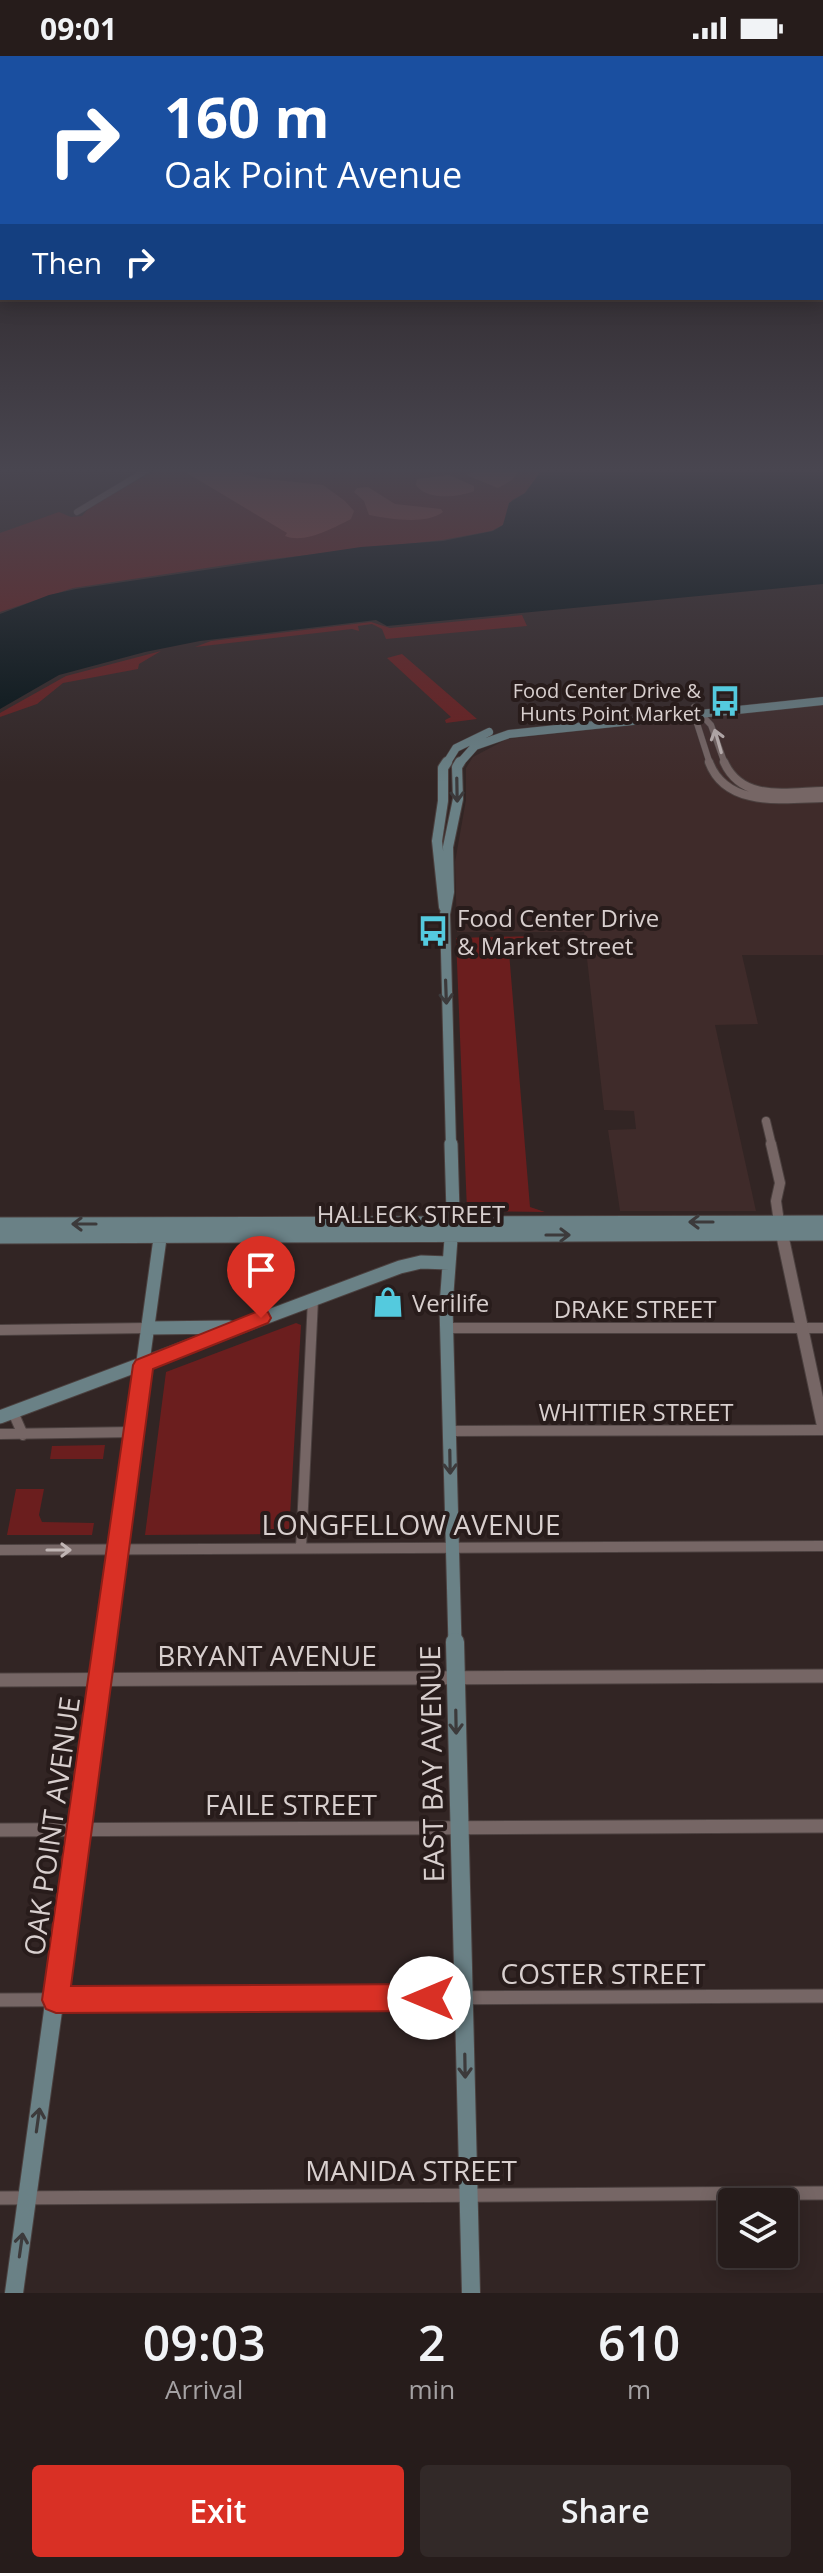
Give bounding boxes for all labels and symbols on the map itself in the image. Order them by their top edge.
place label: Food Center Drive & Hunts Point Market [513,677,701,727]
bus stop icon: Food Center Drive & Hunts Point Market [708,684,742,718]
one-way arrow [710,729,724,754]
one-way arrow [449,776,465,803]
place label: Food Center Drive & Market Street [457,901,659,962]
bus stop icon: Food Center Drive & Market Street [416,914,450,948]
one-way arrow [438,978,453,1005]
street label: HALLECK STREET [317,1197,505,1230]
one-way arrow [688,1214,715,1230]
one-way arrow [71,1216,98,1232]
one-way arrow [544,1227,571,1243]
pin [227,1236,295,1318]
shop icon: Verilife [371,1285,405,1319]
place label: Verilife [412,1286,489,1319]
street label: DRAKE STREET [554,1292,716,1325]
street label: WHITTIER STREET [538,1395,734,1428]
one-way arrow [442,1448,458,1475]
street label: LONGFELLOW AVENUE [262,1505,561,1543]
one-way arrow [45,1542,72,1558]
street label: BRYANT AVENUE [157,1636,377,1674]
street label: EAST BAY AVENUE [410,1645,452,1883]
street label: OAK POINT AVENUE [14,1694,88,1958]
one-way arrow [449,1708,464,1735]
street label: FAILE STREET [205,1785,378,1823]
street label: COSTER STREET [501,1954,706,1992]
position arrow [387,1956,471,2040]
one-way arrow [457,2052,473,2079]
one-way arrow [31,2108,46,2133]
street label: MANIDA STREET [305,2151,517,2189]
one-way arrow [14,2233,29,2258]

